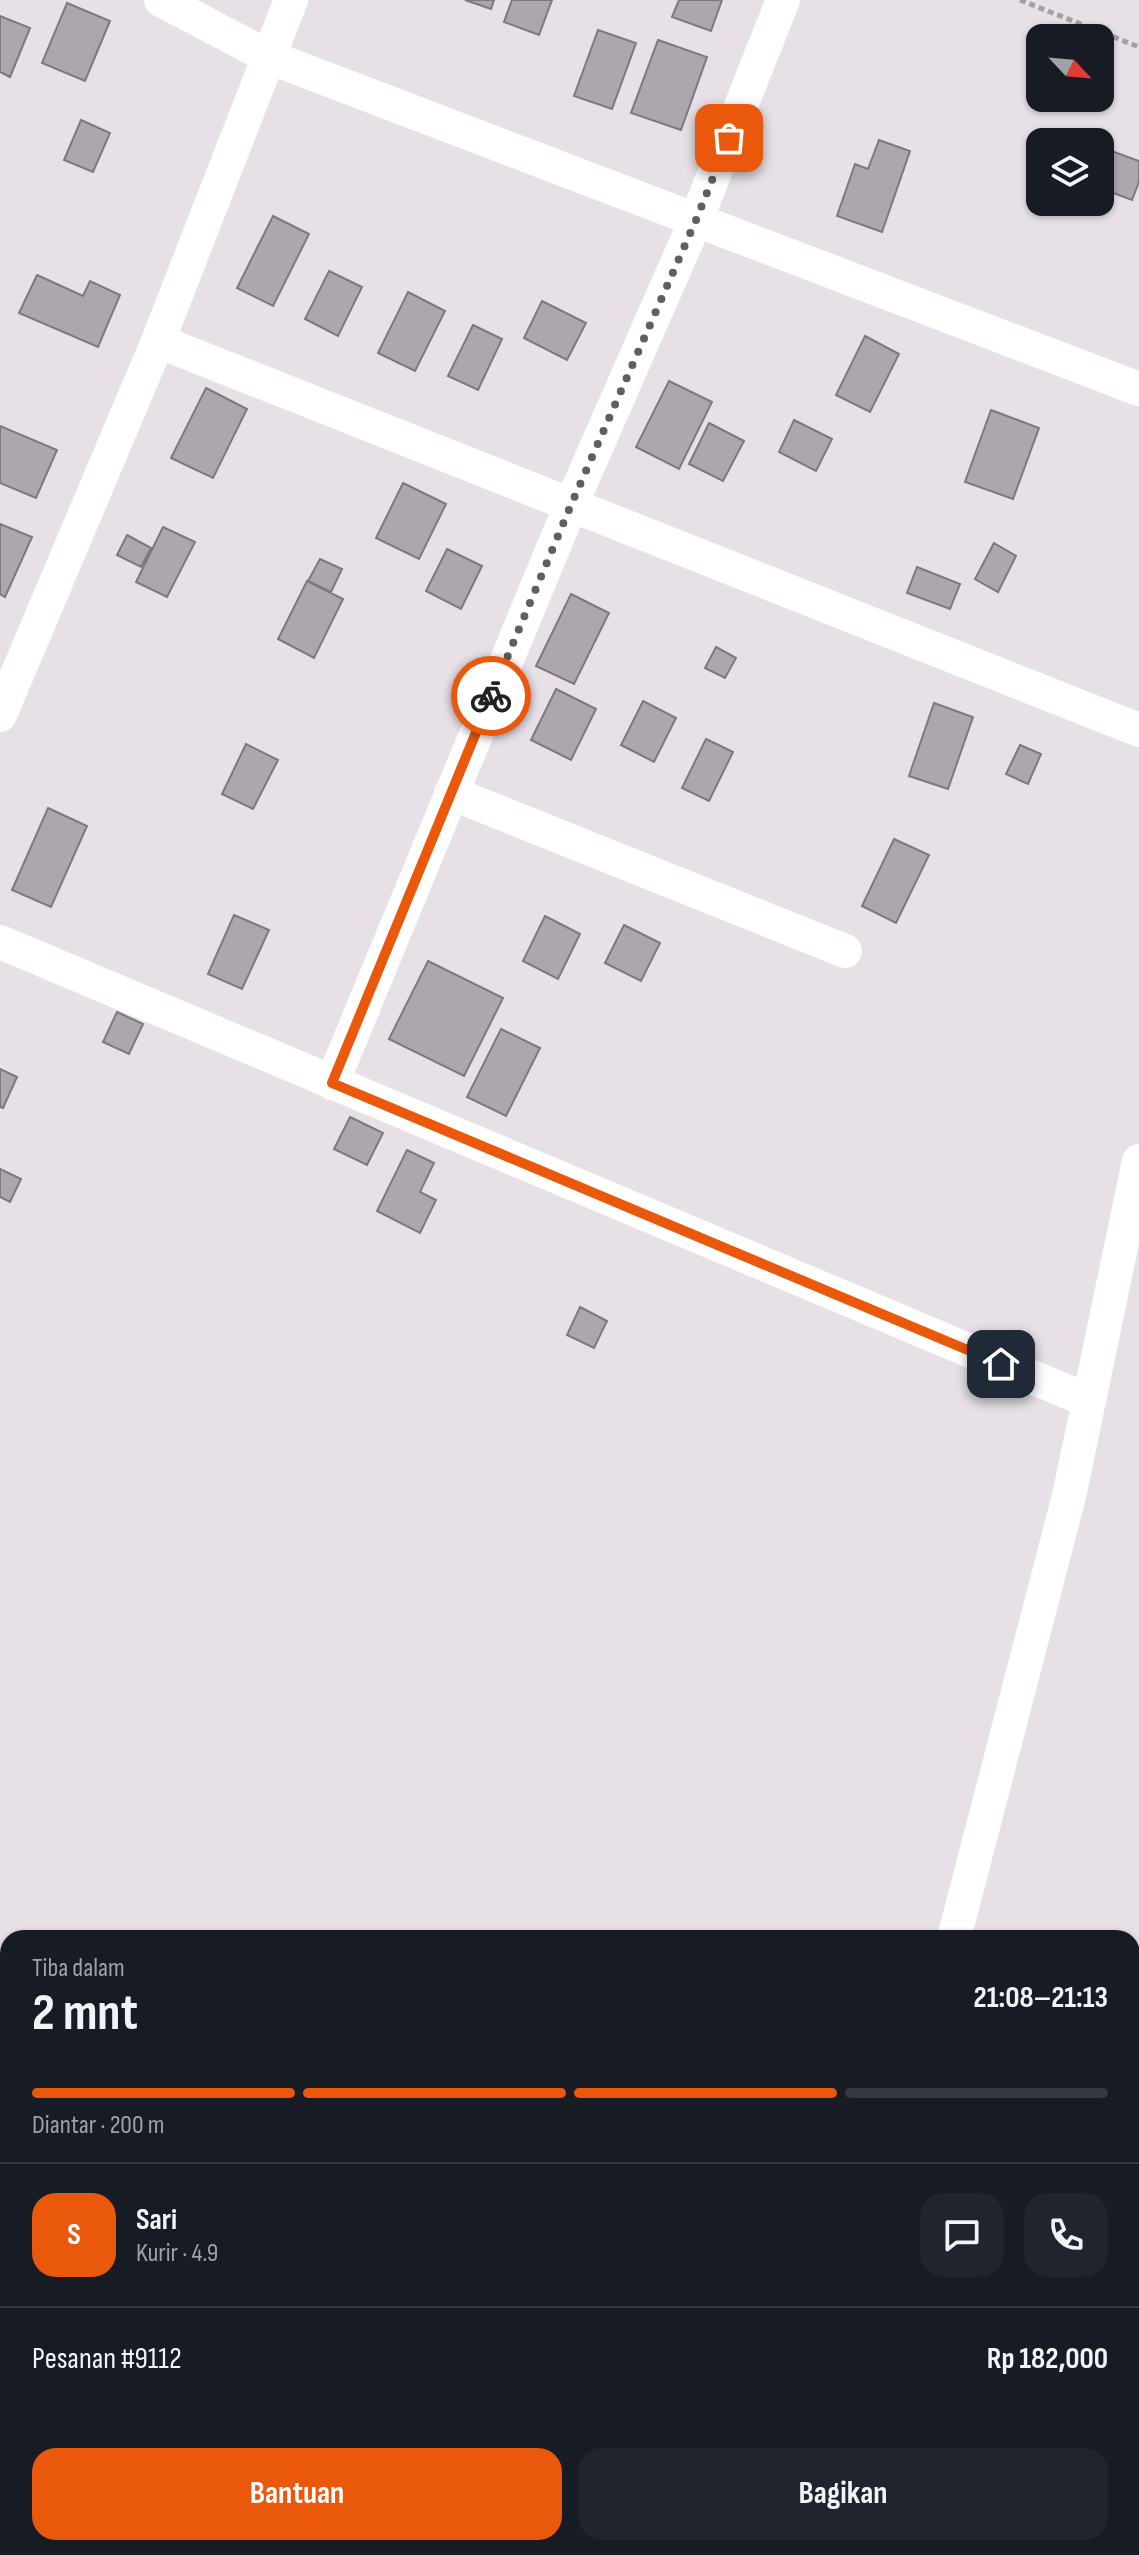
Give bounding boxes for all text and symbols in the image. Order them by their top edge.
north arrow [1026,24,1114,112]
map controls [1026,24,1114,216]
pin [695,104,763,172]
icon: bag [707,116,751,160]
button: layers [1026,128,1114,216]
courier [451,656,531,736]
icon: bike [469,674,513,718]
pin [967,1330,1035,1398]
icon: home [979,1342,1023,1386]
text: Tiba dalam [32,1953,125,1984]
text: 21:08–21:13 [974,1980,1108,2016]
text: 2 mnt [32,1982,138,2045]
text: Diantar · 200 m [32,2110,164,2141]
button: chat [920,2193,1004,2277]
button: phone [1024,2193,1108,2277]
text: Sari [136,2202,177,2238]
text: S [67,2217,81,2253]
text: Kurir · 4.9 [136,2238,218,2269]
text: Pesanan #9112 [32,2341,182,2377]
text: Rp 182,000 [987,2341,1108,2377]
button: Bantuan [32,2448,562,2540]
button: Bagikan [578,2448,1108,2540]

